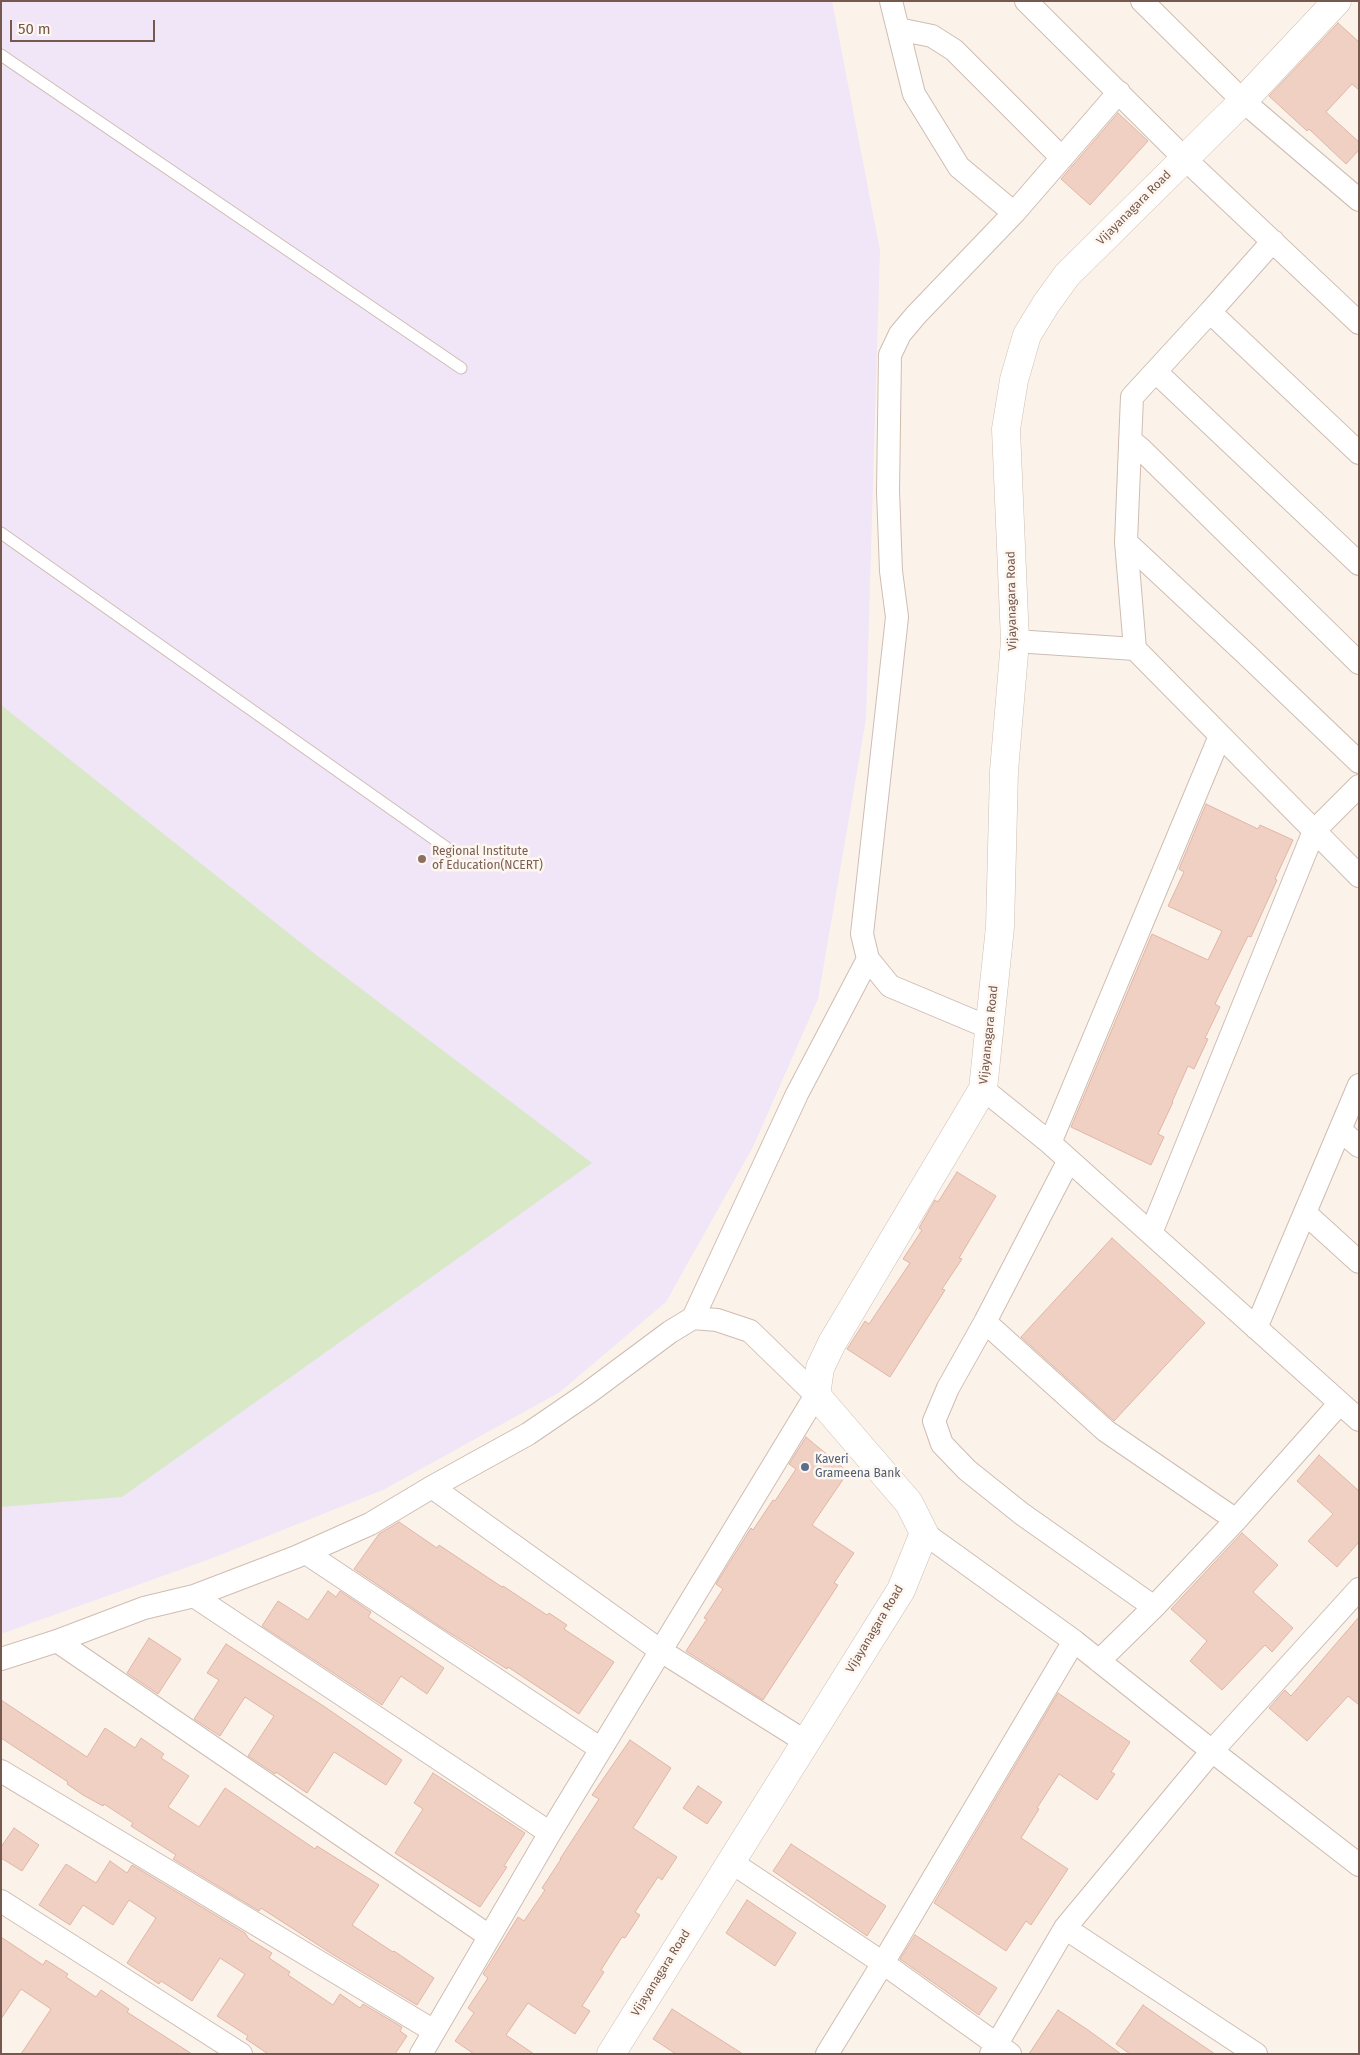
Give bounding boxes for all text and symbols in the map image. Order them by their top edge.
scale bar [12,10,158,42]
text: 50 m [18,20,51,38]
street label: Vijayanagara Road [1094,168,1174,248]
street label: Vijayanagara Road [1004,551,1020,651]
place label: Regional Institute of Education(NCERT) [432,845,543,873]
marker: Regional Institute of Education(NCERT) [416,853,428,865]
street label: Vijayanagara Road [977,985,1001,1085]
place label: Kaveri Grameena Bank [815,1453,900,1481]
marker: Kaveri Grameena Bank [799,1461,811,1473]
street label: Vijayanagara Road [843,1583,907,1675]
street label: Vijayanagara Road [629,1927,693,2019]

